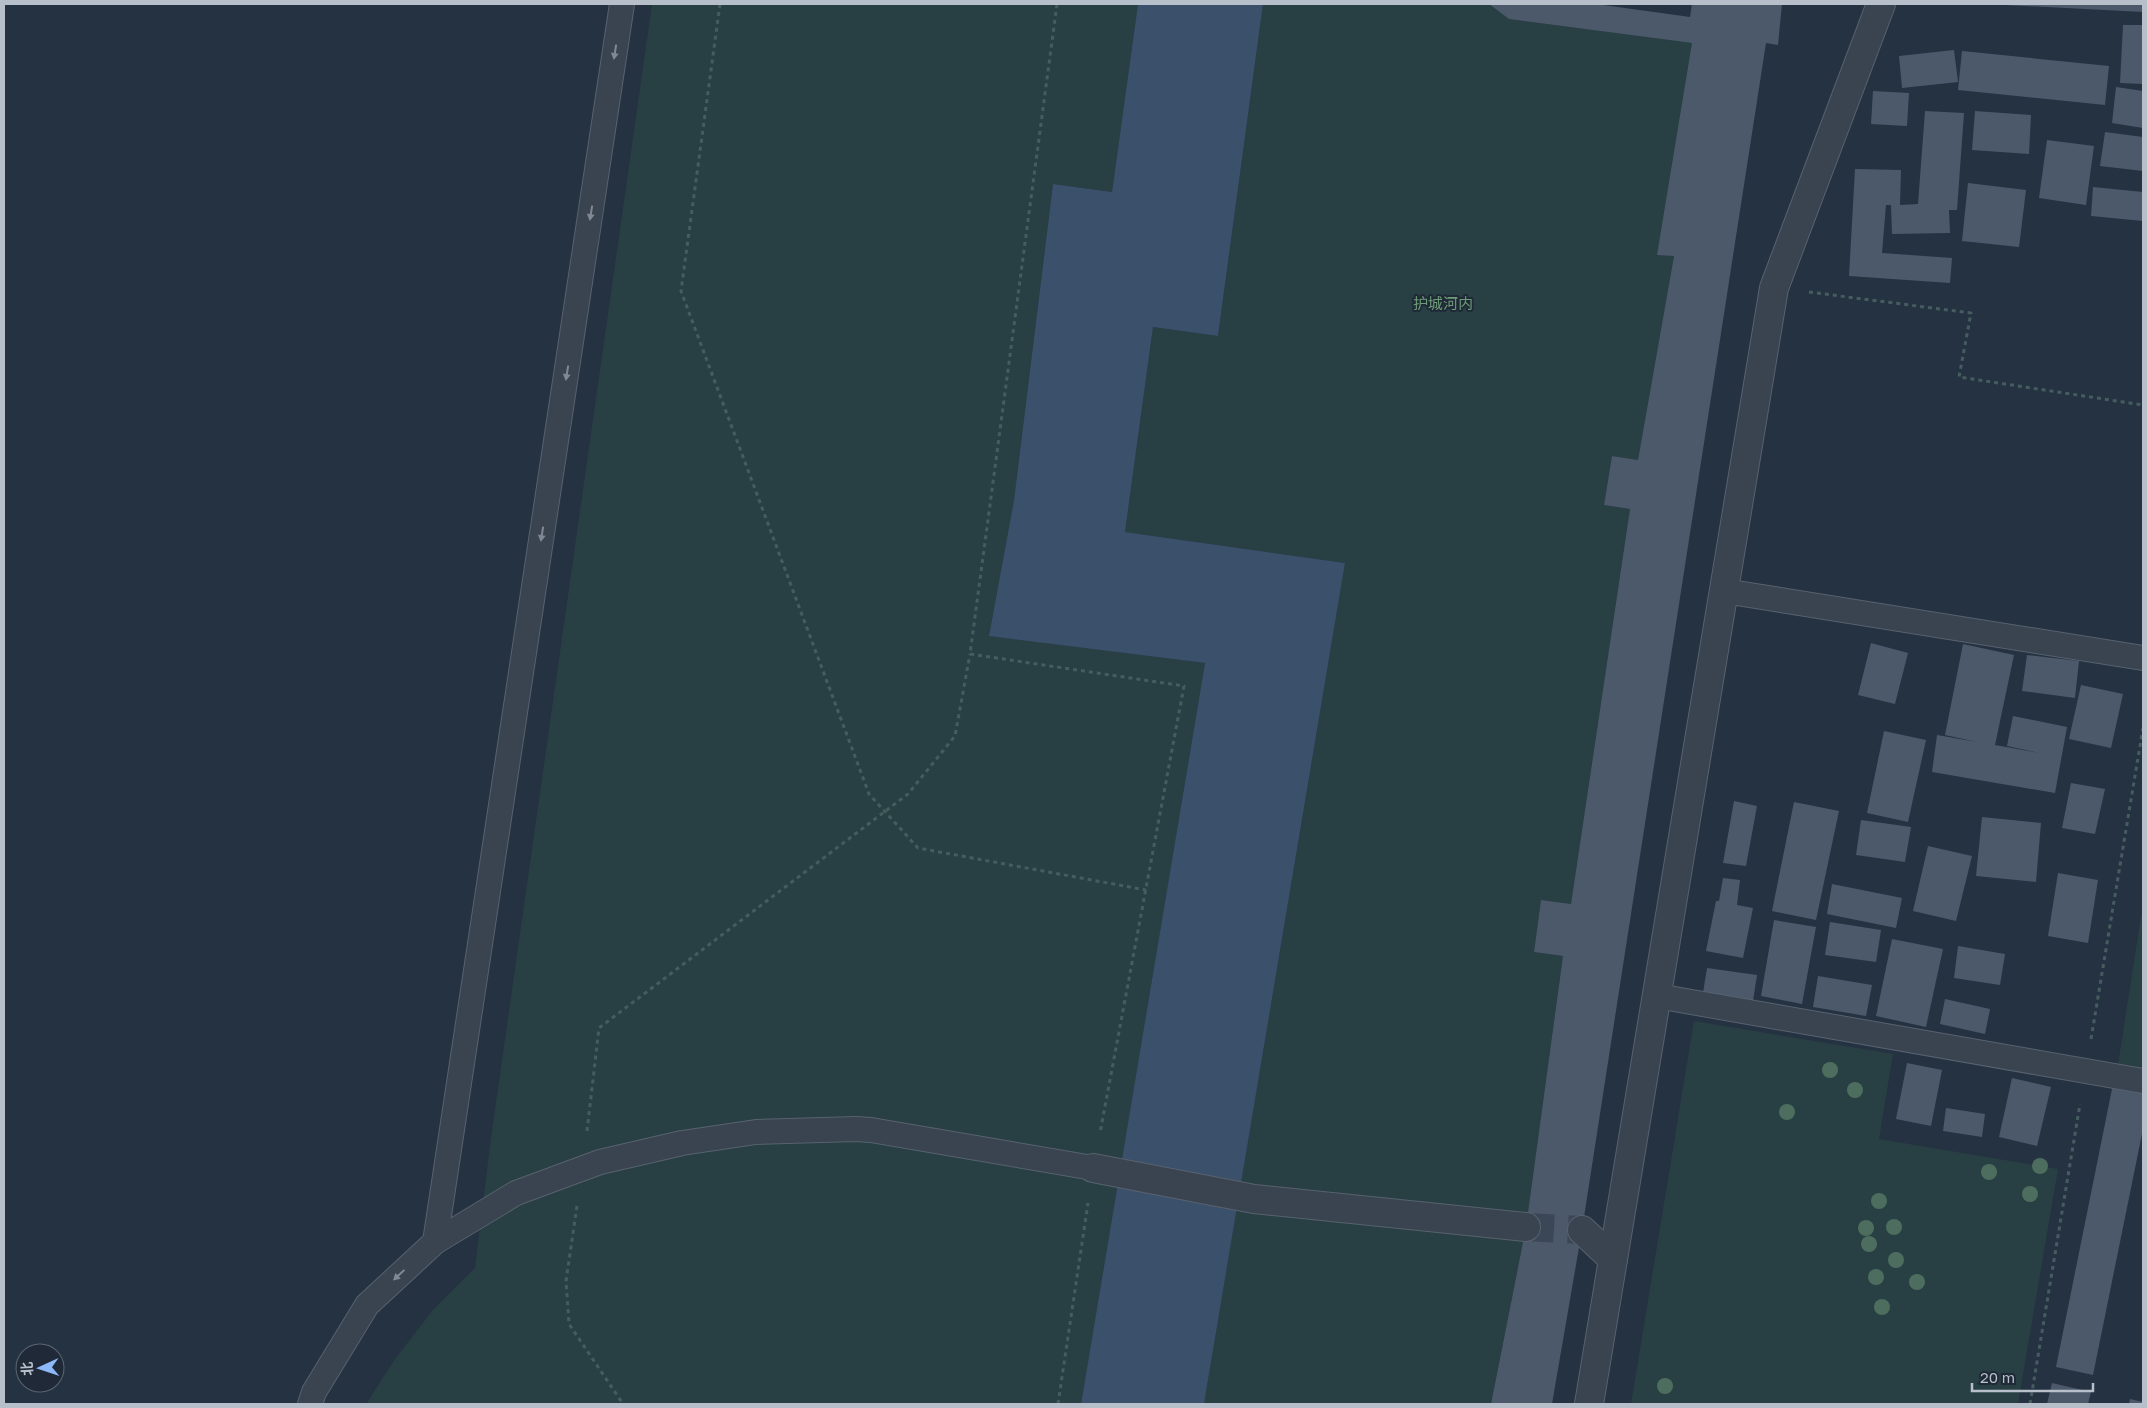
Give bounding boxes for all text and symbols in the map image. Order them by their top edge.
one-way arrow [611,44,619,60]
one-way arrow [587,205,595,221]
park label: 护城河内 [1413,294,1473,312]
one-way arrow [562,366,570,382]
one-way arrow [538,526,546,542]
one-way arrow [394,1269,406,1281]
north arrow [15,1343,65,1393]
scale bar [1972,1360,2093,1392]
text: 北 [18,1361,35,1376]
text: 20 m [1980,1368,2015,1386]

